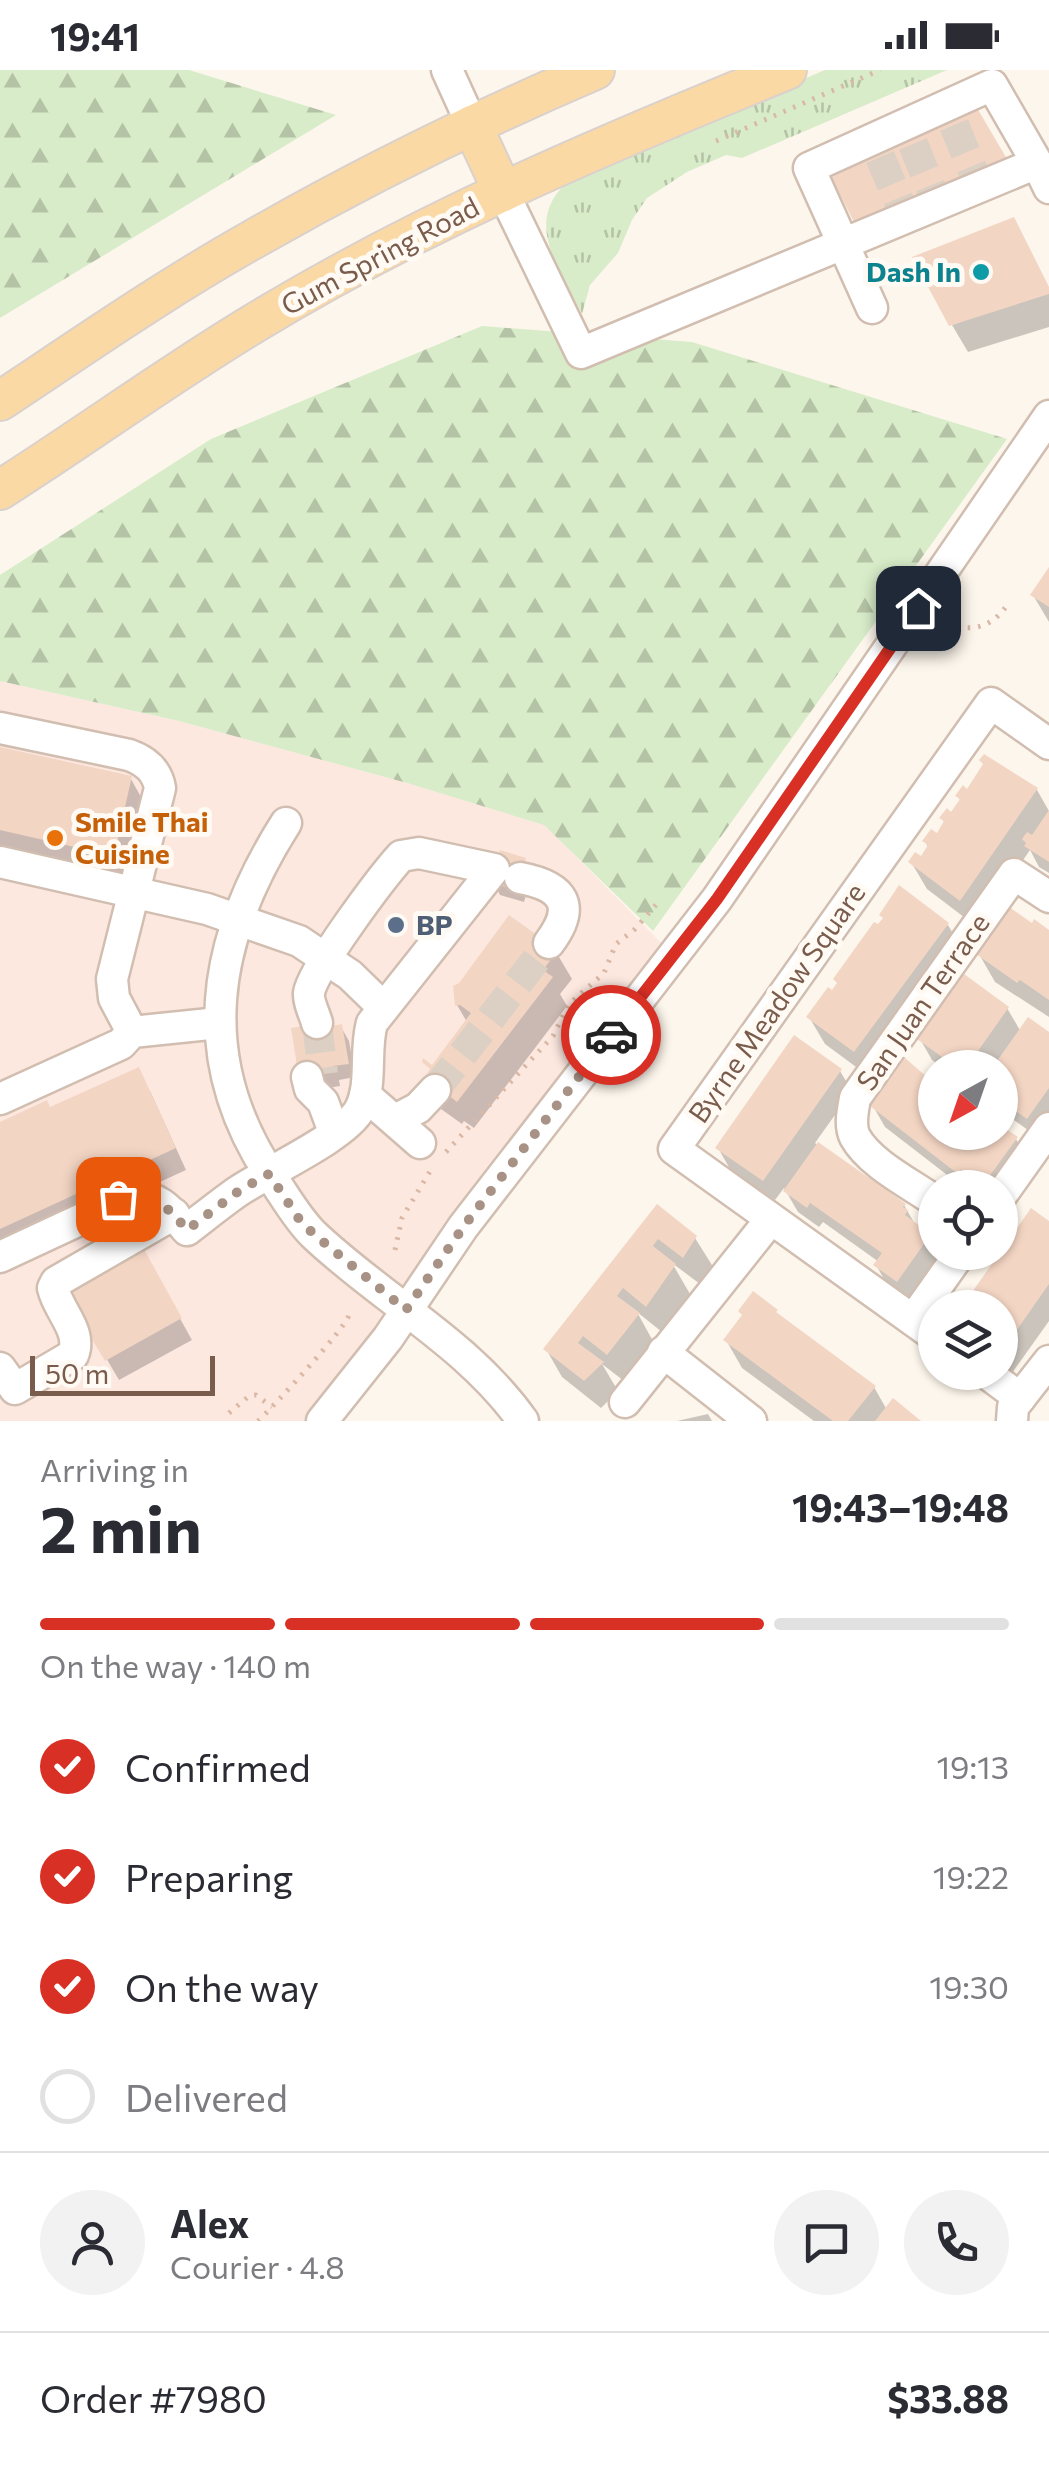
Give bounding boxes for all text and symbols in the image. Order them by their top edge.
text: 19:41 [50,12,140,59]
street label: Gum Spring Road [275,189,484,322]
place label: Dash In [866,254,961,288]
marker: Dash In [970,261,992,283]
pin [876,566,961,651]
icon: home [891,581,946,636]
place label: Smile Thai Cuisine [75,804,209,870]
marker: Smile Thai Cuisine [44,827,66,849]
street label: Byrne Meadow Square [681,876,872,1129]
street label: San Juan Terrace [849,906,996,1096]
place label: BP [416,907,453,941]
marker: BP [385,914,407,936]
courier [561,985,661,1085]
icon: car [584,1008,639,1063]
north arrow [918,1050,1018,1150]
map controls [918,1050,1018,1390]
pin [76,1157,161,1242]
button: locate [918,1170,1018,1270]
icon: bag [91,1172,146,1227]
button: layers [918,1290,1018,1390]
scale bar [30,1351,215,1396]
text: 50 m [45,1356,109,1390]
text: Arriving in [40,1449,189,1489]
text: 19:43–19:48 [792,1483,1009,1530]
text: 2 min [40,1487,202,1566]
text: On the way · 140 m [40,1645,311,1685]
icon: check [40,1739,95,1794]
text: Confirmed [125,1743,311,1790]
text: 19:13 [936,1746,1009,1786]
icon: check [40,1849,95,1904]
text: Preparing [125,1853,293,1900]
text: 19:22 [933,1856,1009,1896]
icon: check [40,1959,95,2014]
text: On the way [125,1963,319,2010]
text: 19:30 [929,1966,1009,2006]
text: Delivered [125,2073,288,2120]
button: person [40,2190,145,2295]
button: chat [774,2190,879,2295]
button: phone [904,2190,1009,2295]
text: Alex [170,2199,249,2246]
text: Courier · 4.8 [170,2246,345,2286]
text: Order #7980 [40,2374,267,2421]
text: $33.88 [887,2374,1009,2421]

